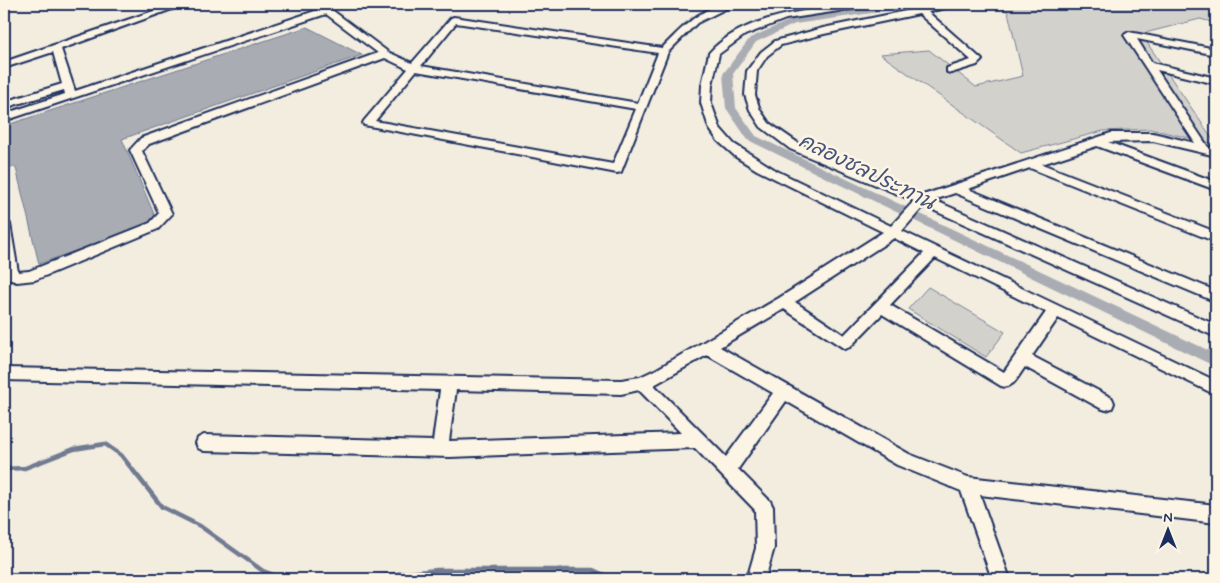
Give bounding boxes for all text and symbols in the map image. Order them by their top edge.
water label: คลองชลประทาน [794,127,941,218]
north arrow [1142,506,1192,556]
text: N [1163,509,1173,527]

